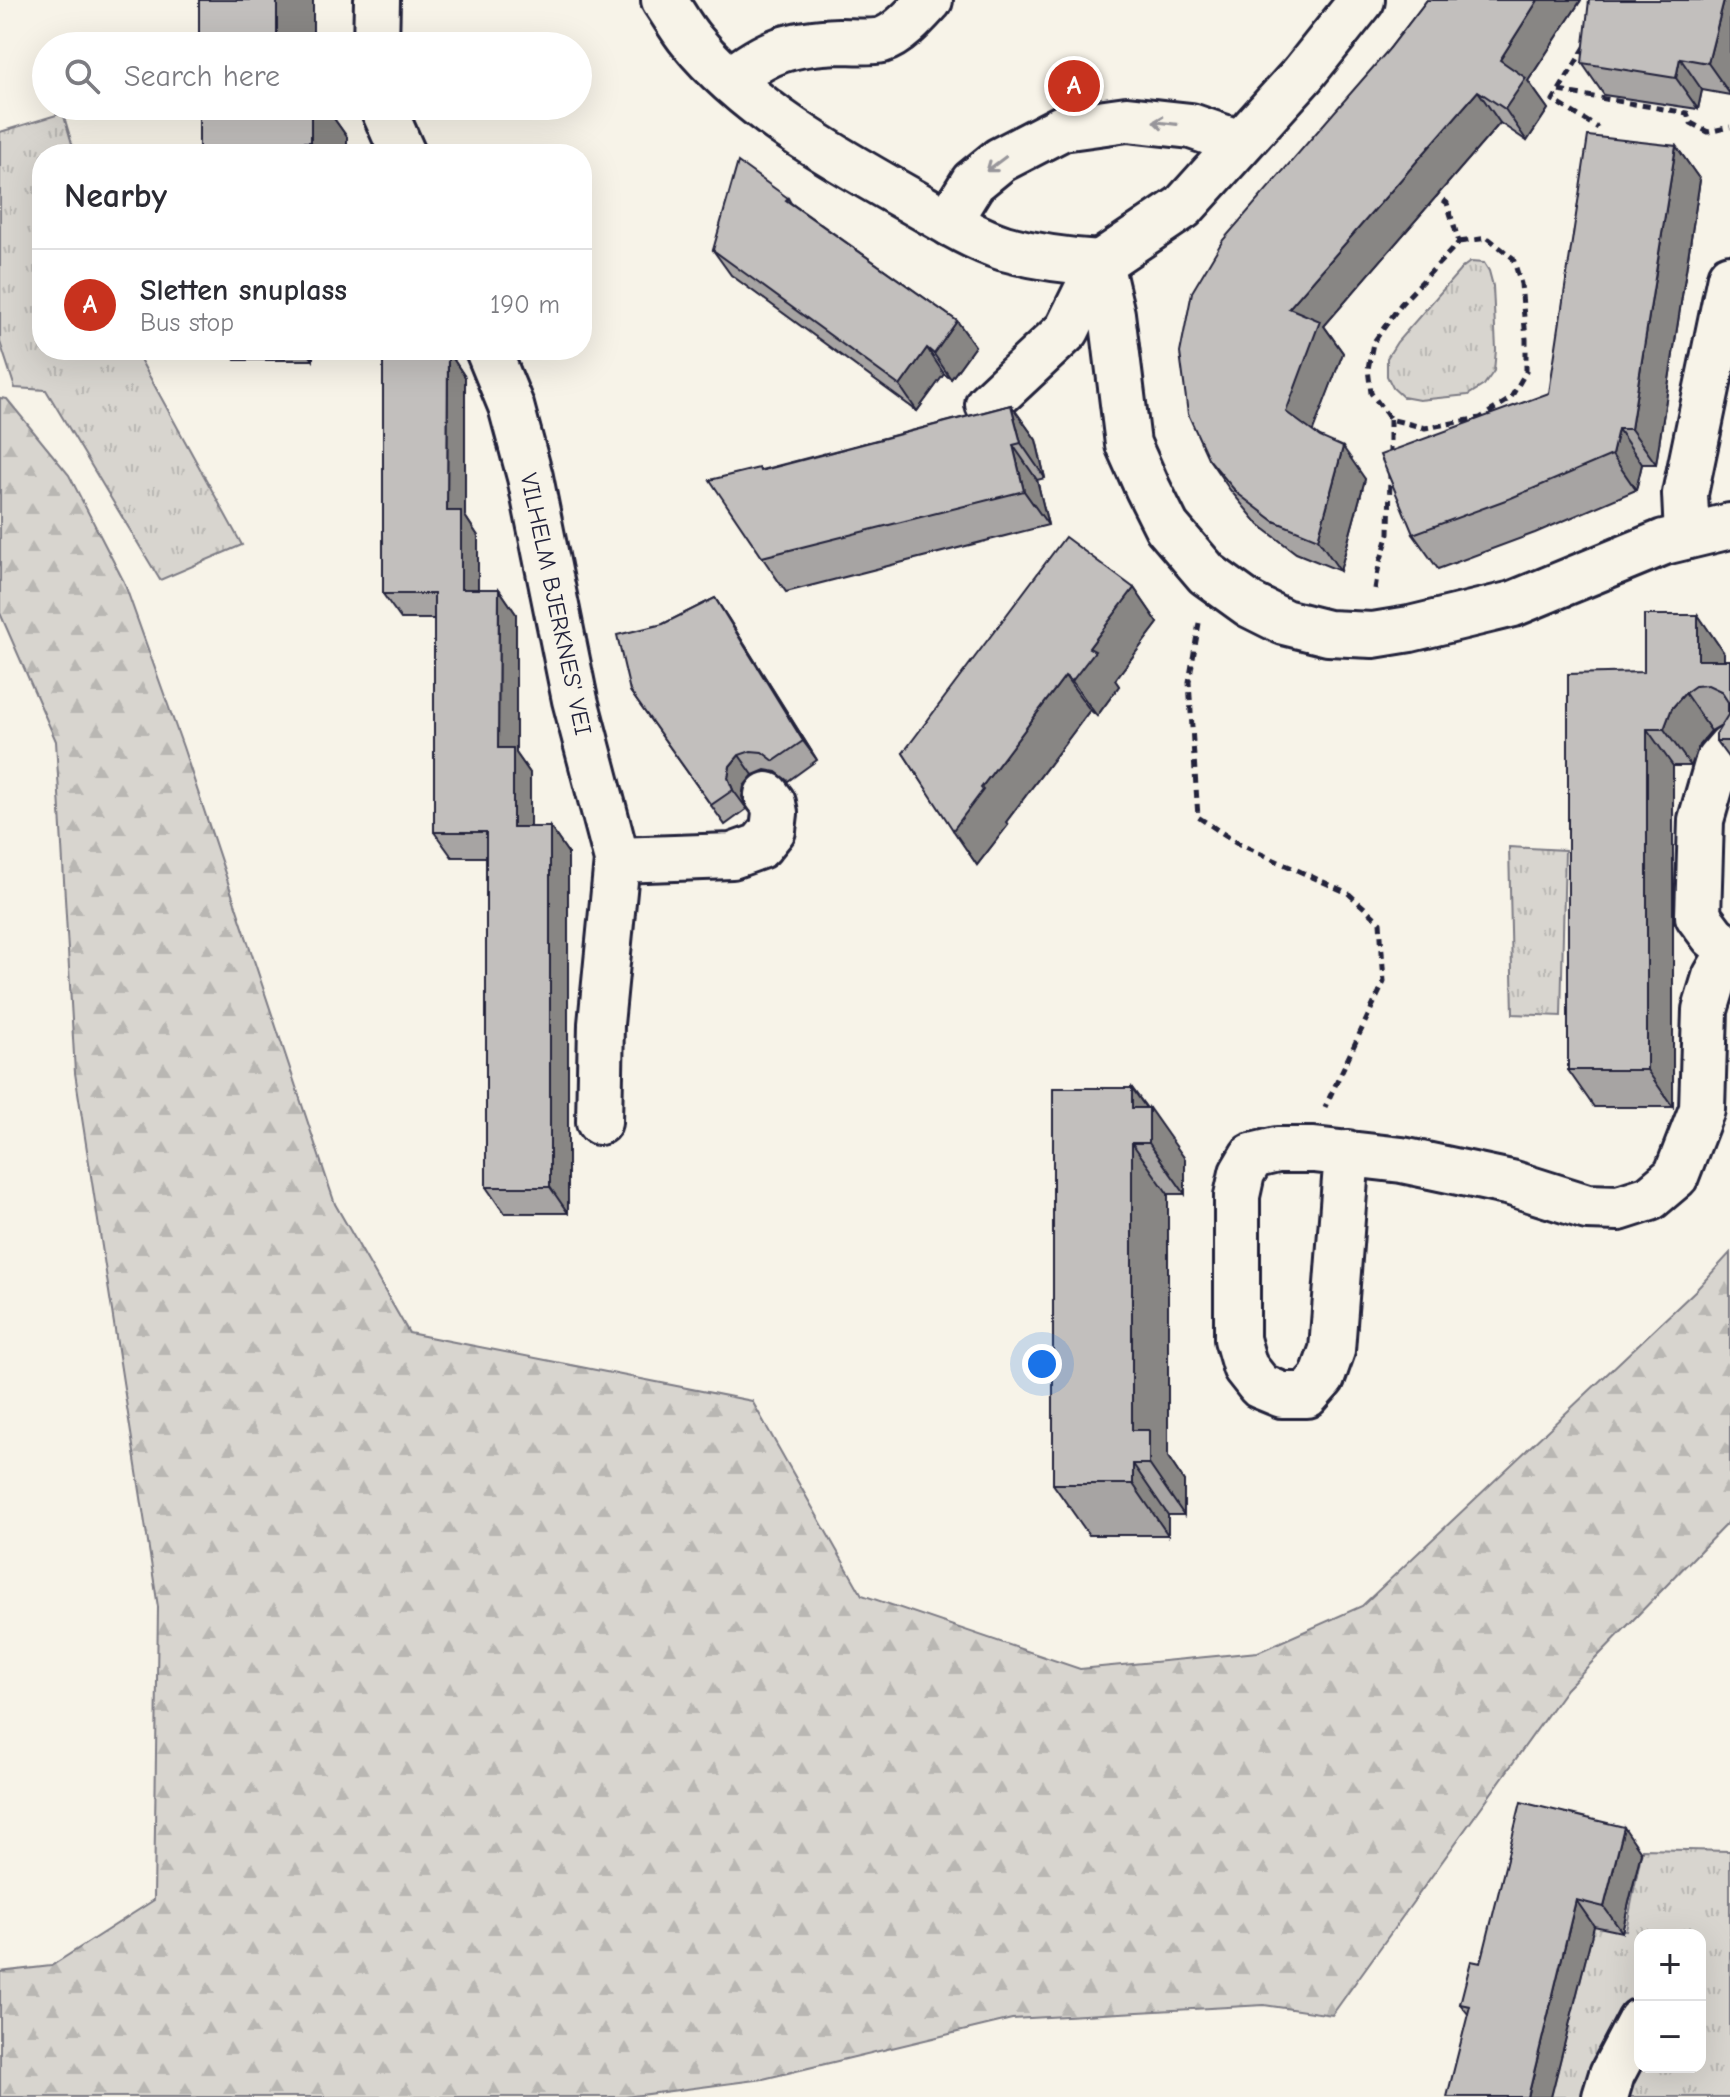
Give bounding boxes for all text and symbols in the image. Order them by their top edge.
search box [32,32,592,120]
icon: search [60,54,104,98]
pin: A [1048,56,1100,116]
text: Search here [124,59,280,94]
one-way arrow [1152,115,1179,130]
one-way arrow [985,156,1007,173]
text: Nearby [64,176,167,216]
text: Sletten snuplass [140,273,347,308]
text: A [83,290,97,320]
text: 190 m [490,290,560,320]
text: Bus stop [140,308,234,338]
street label: VILHELM BJERKNES' VEI [515,470,597,738]
your location [1022,1344,1062,1384]
map controls [1634,1929,1706,2073]
button: + [1634,1929,1706,2001]
button: − [1634,2001,1706,2073]

